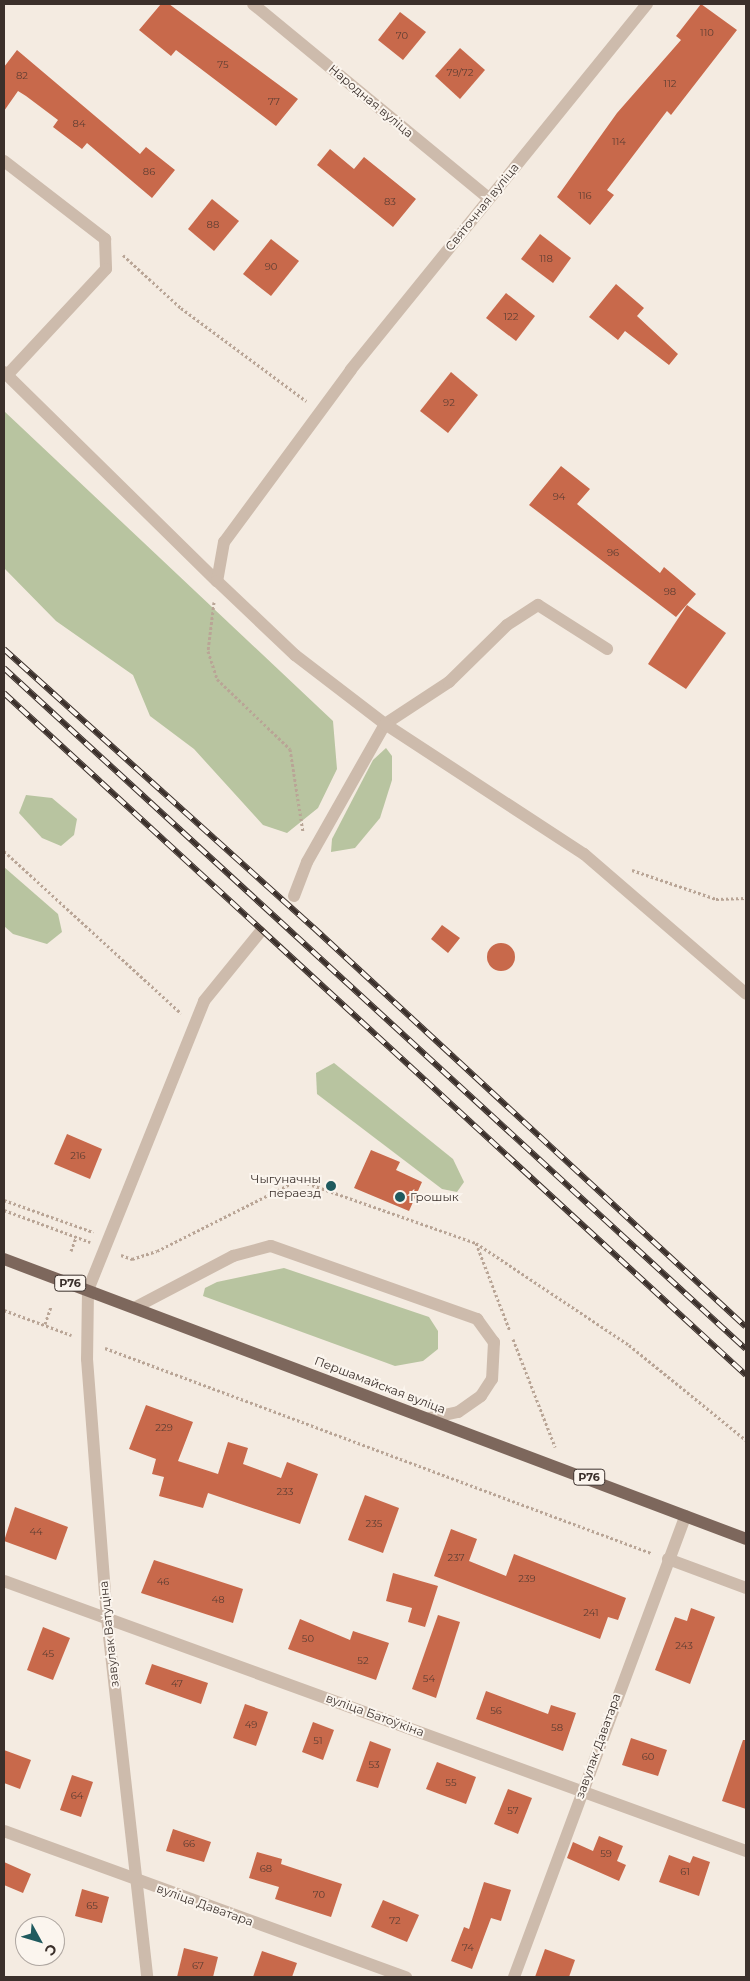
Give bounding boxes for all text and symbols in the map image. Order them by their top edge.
house number: 110 [700,27,714,39]
house number: 70 [396,30,408,42]
house number: 75 [217,59,229,71]
street label: Народная вуліца [326,61,416,141]
house number: 79/72 [447,67,473,79]
house number: 82 [16,70,28,82]
house number: 112 [664,78,676,90]
house number: 77 [268,96,280,108]
house number: 84 [73,118,85,130]
house number: 114 [612,136,626,148]
street label: Святочная вуліца [442,160,522,254]
house number: 86 [143,166,155,178]
house number: 116 [578,190,592,202]
house number: 83 [384,196,396,208]
house number: 88 [207,219,219,231]
house number: 118 [539,253,553,265]
house number: 90 [265,261,277,273]
house number: 122 [504,311,518,323]
house number: 92 [443,397,455,409]
house number: 94 [553,491,565,503]
house number: 96 [607,547,619,559]
house number: 98 [664,586,676,598]
house number: 216 [70,1150,86,1162]
place label: Чыгуначны пераезд [251,1172,321,1200]
marker: Чыгуначны пераезд [325,1180,337,1192]
place label: Грошык [410,1190,459,1204]
marker: Грошык [394,1191,406,1203]
road number: Р76 [54,1275,86,1292]
street label: Першамайская вуліца [312,1353,448,1417]
house number: 229 [155,1422,173,1434]
road number: Р76 [573,1468,605,1485]
house number: 233 [277,1486,293,1498]
house number: 235 [366,1518,382,1530]
house number: 44 [29,1526,43,1538]
house number: 237 [447,1552,465,1564]
house number: 239 [518,1573,536,1585]
house number: 46 [157,1576,169,1588]
street label: завулак Ватуціна [96,1580,122,1688]
house number: 48 [211,1594,225,1606]
house number: 241 [583,1607,599,1619]
house number: 50 [302,1633,314,1645]
house number: 243 [675,1640,693,1652]
house number: 45 [42,1648,54,1660]
house number: 52 [357,1655,369,1667]
house number: 54 [423,1673,435,1685]
house number: 47 [171,1678,183,1690]
street label: вуліца Батоўкіна [324,1691,426,1739]
street label: завулак Даватара [572,1692,624,1800]
house number: 56 [490,1705,502,1717]
house number: 49 [245,1719,257,1731]
house number: 58 [551,1722,563,1734]
house number: 51 [313,1735,323,1747]
house number: 60 [642,1751,654,1763]
house number: 53 [368,1759,380,1771]
house number: 55 [445,1777,457,1789]
house number: 64 [71,1790,83,1802]
house number: 57 [507,1805,519,1817]
house number: 66 [183,1838,195,1850]
house number: 59 [600,1848,612,1860]
house number: 68 [260,1863,272,1875]
house number: 61 [680,1866,690,1878]
street label: вуліца Даватара [155,1881,255,1929]
house number: 70 [313,1889,325,1901]
house number: 65 [86,1900,98,1912]
house number: 72 [389,1915,401,1927]
north arrow [15,1916,65,1966]
text: С [41,1940,61,1959]
house number: 74 [462,1942,474,1954]
house number: 67 [192,1960,204,1972]

